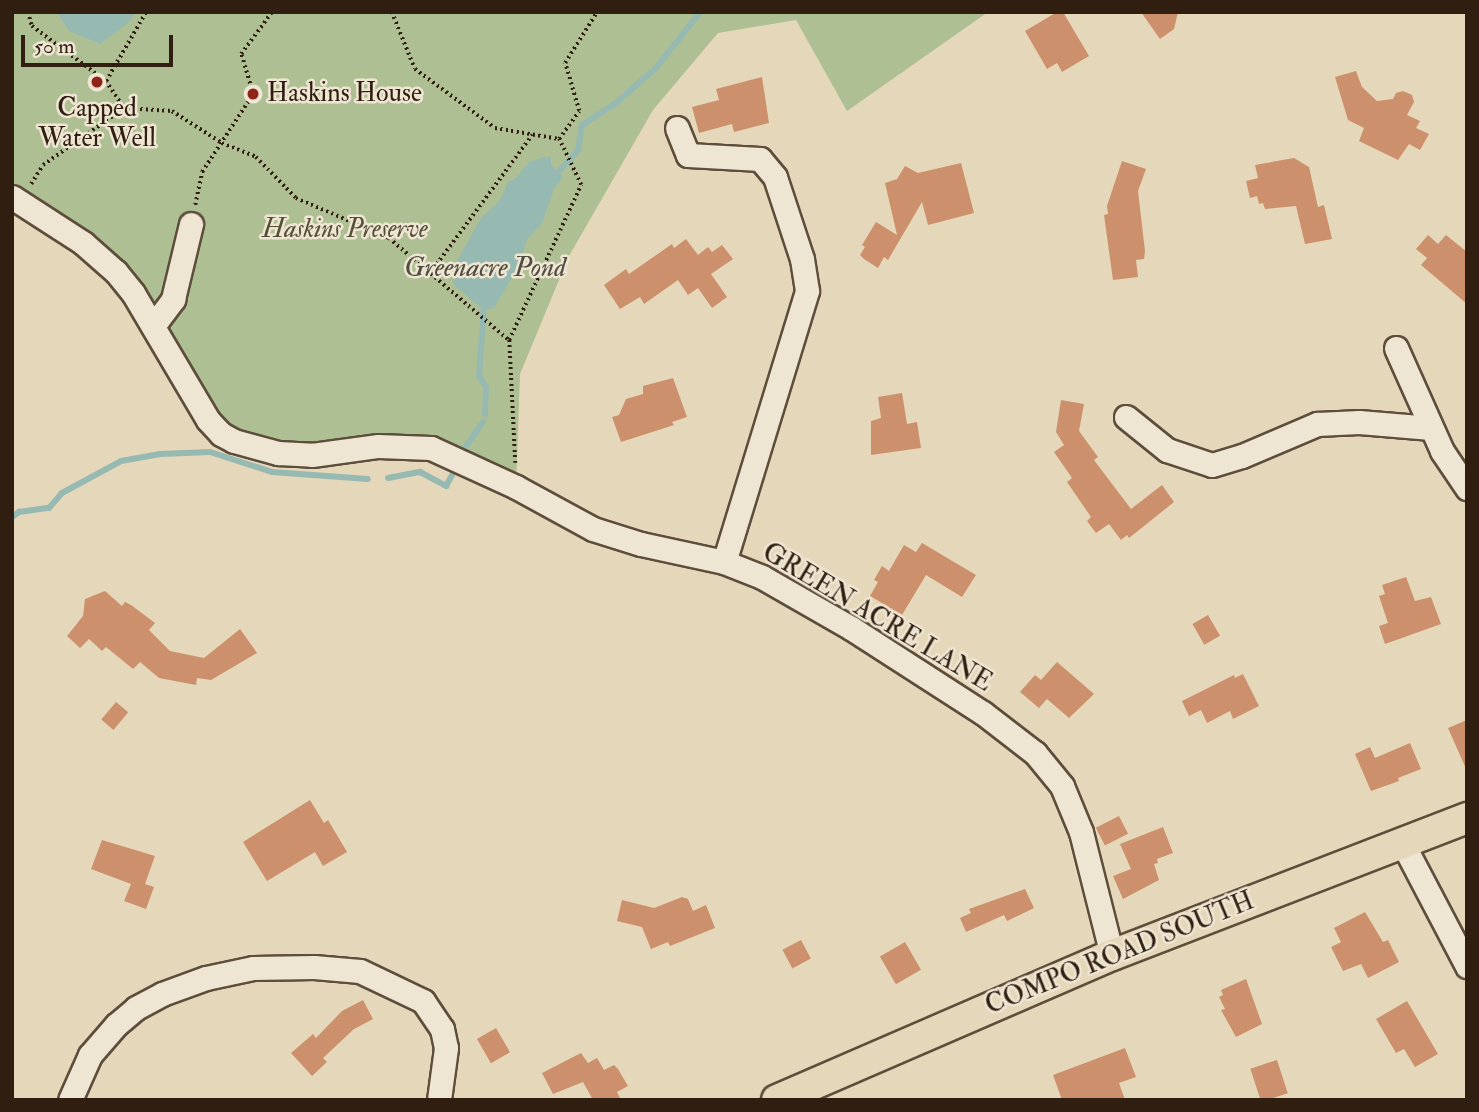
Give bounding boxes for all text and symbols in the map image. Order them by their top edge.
scale bar [24,21,177,65]
text: 50 m [34,33,75,60]
marker: Capped Water Well [89,74,105,90]
place label: Haskins House [267,78,422,110]
marker: Haskins House [245,86,261,102]
place label: Capped Water Well [38,93,156,154]
park label: Haskins Preserve [262,214,428,246]
water label: Greenacre Pond [404,251,566,285]
street label: GREEN ACRE LANE [756,537,998,699]
street label: COMPO ROAD SOUTH [981,886,1259,1022]

